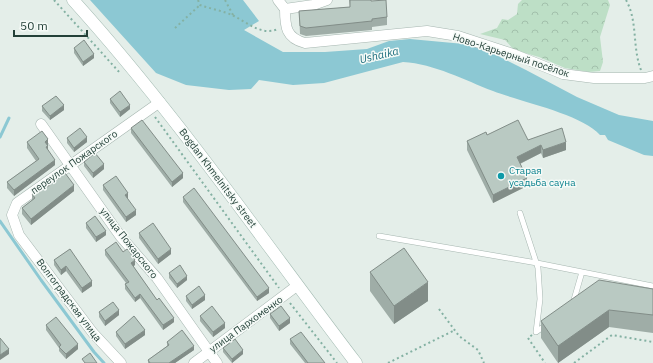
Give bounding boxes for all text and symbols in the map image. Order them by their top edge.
scale bar [14,12,87,38]
text: 50 m [20,18,48,33]
street label: Ново-Карьерный посёлок [451,30,572,80]
water label: Ushaika [358,44,400,66]
street label: Bogdan Khmelnitsky street [176,126,260,231]
street label: переулок Пожарского [28,127,120,197]
place label: Старая усадьба сауна [509,164,576,189]
marker: Старая усадьба сауна [496,171,506,181]
street label: улица Пожарского [97,205,161,282]
street label: Волгоградская улица [34,256,105,345]
street label: улица Пархоменко [207,293,286,355]

